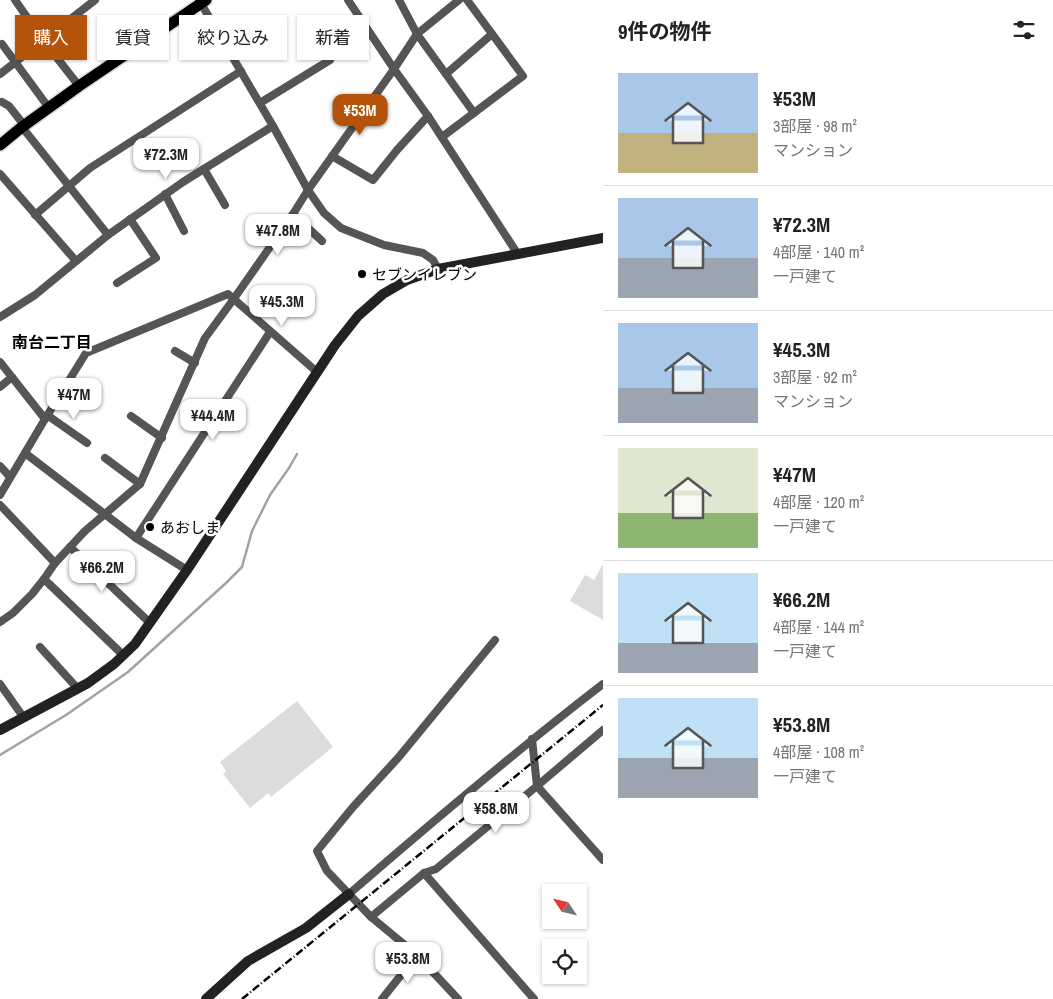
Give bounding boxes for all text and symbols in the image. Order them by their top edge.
chip: 購入 [15,15,87,60]
chip: 賃貸 [97,15,169,60]
chip: 絞り込み [179,15,287,60]
chip: 新着 [297,15,369,60]
icon: filters [1010,16,1038,44]
text: 9件の物件 [618,17,712,46]
text: ¥53M [773,84,816,113]
icon: home [658,93,718,153]
pin: ¥53M [330,94,390,136]
text: ¥53M [344,99,376,121]
text: 3部屋 · 98 m² [773,115,857,137]
pin: ¥72.3M [125,138,207,180]
text: マンション [773,139,853,161]
text: ¥72.3M [144,143,188,165]
text: ¥72.3M [773,210,830,239]
pin: ¥47.8M [237,214,319,256]
icon: home [658,218,718,278]
text: ¥47.8M [256,219,300,241]
text: 4部屋 · 140 m² [773,241,864,263]
place label: セブンイレブン [372,264,477,285]
text: 一戸建て [773,265,837,287]
marker: セブンイレブン [356,268,368,280]
pin: ¥45.3M [241,284,323,327]
text: ¥45.3M [260,290,304,312]
district label: 南台二丁目 [12,331,92,353]
text: ¥45.3M [773,335,830,364]
icon: home [658,343,718,403]
text: 3部屋 · 92 m² [773,366,857,388]
pin: ¥47M [44,378,104,420]
text: ¥47M [58,383,90,405]
text: マンション [773,390,853,412]
pin: ¥44.4M [172,398,254,441]
text: ¥44.4M [191,404,235,426]
text: ¥47M [773,460,816,489]
icon: home [658,468,718,528]
text: 4部屋 · 120 m² [773,491,864,513]
text: 一戸建て [773,515,837,537]
place label: あおしま [160,517,220,538]
marker: あおしま [144,521,156,533]
pin: ¥66.2M [61,550,143,593]
text: ¥66.2M [80,556,124,578]
text: ¥66.2M [773,585,830,614]
icon: home [658,593,718,653]
text: 4部屋 · 144 m² [773,616,864,638]
text: 一戸建て [773,640,837,662]
text: ¥53.8M [773,710,830,739]
icon: home [658,718,718,778]
text: 4部屋 · 108 m² [773,741,864,763]
text: 一戸建て [773,765,837,787]
pin: ¥58.8M [455,792,537,834]
text: ¥58.8M [474,797,518,819]
north arrow [542,884,588,929]
map controls [542,884,587,984]
button: locate [542,939,587,984]
pin: ¥53.8M [367,942,449,984]
text: ¥53.8M [386,947,430,969]

